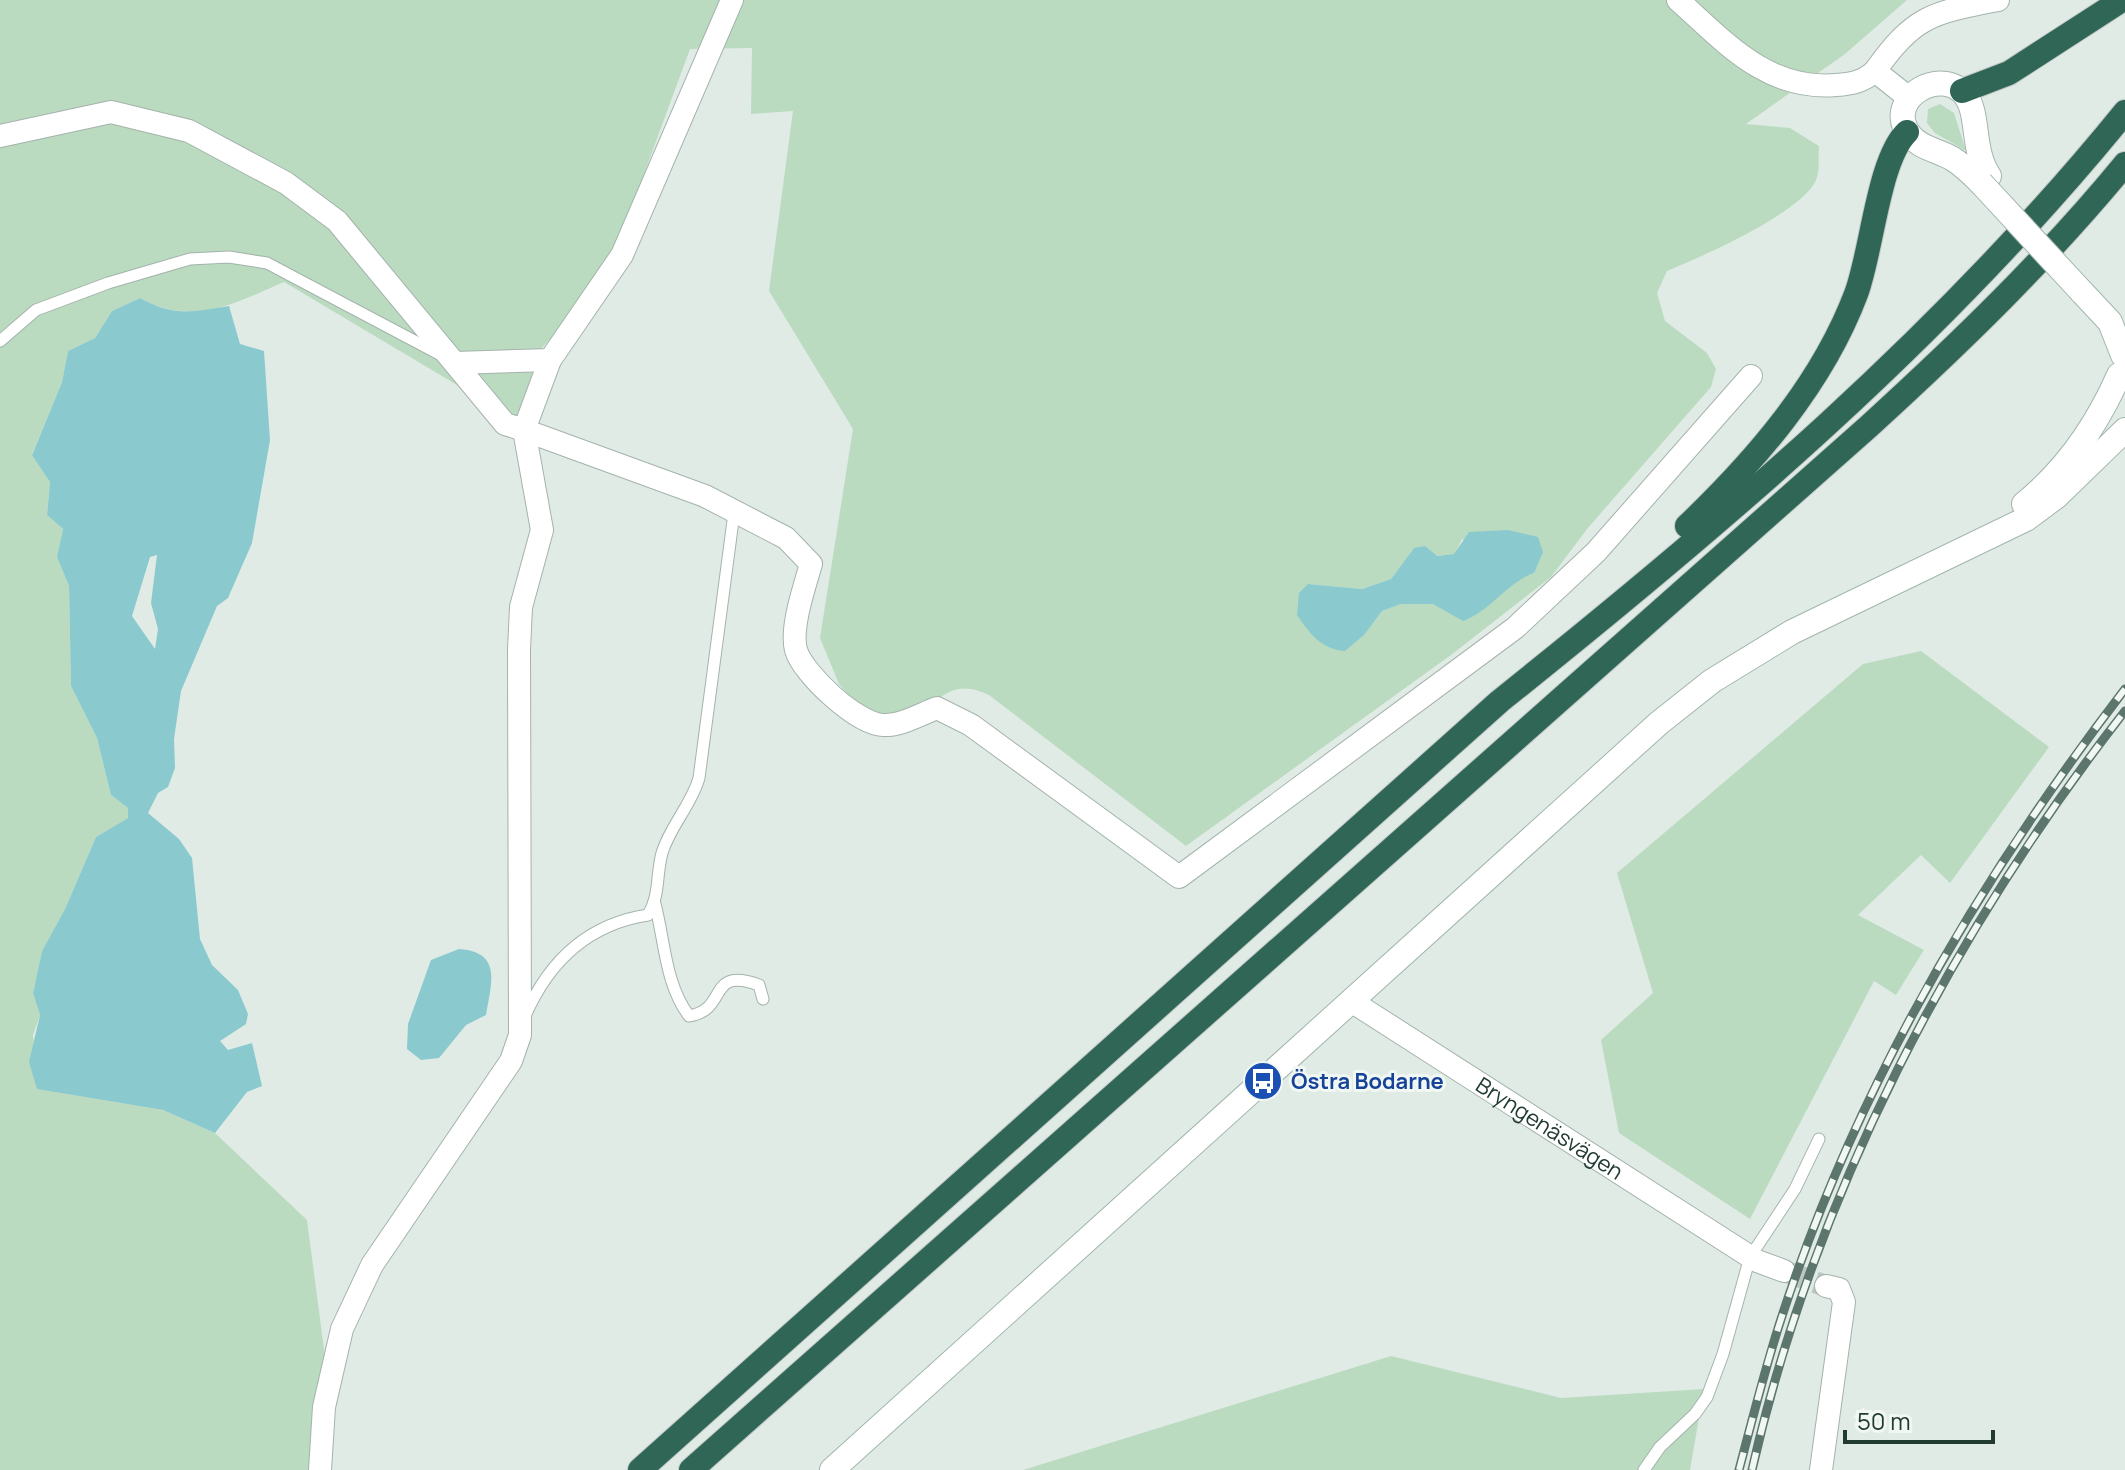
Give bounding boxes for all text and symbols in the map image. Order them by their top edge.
bus stop icon: Östra Bodarne [1242,1060,1284,1102]
place label: Östra Bodarne [1291,1066,1444,1096]
street label: Bryngenäsvägen [1470,1070,1629,1187]
scale bar [1845,1394,1993,1444]
text: 50 m [1857,1404,1911,1437]

